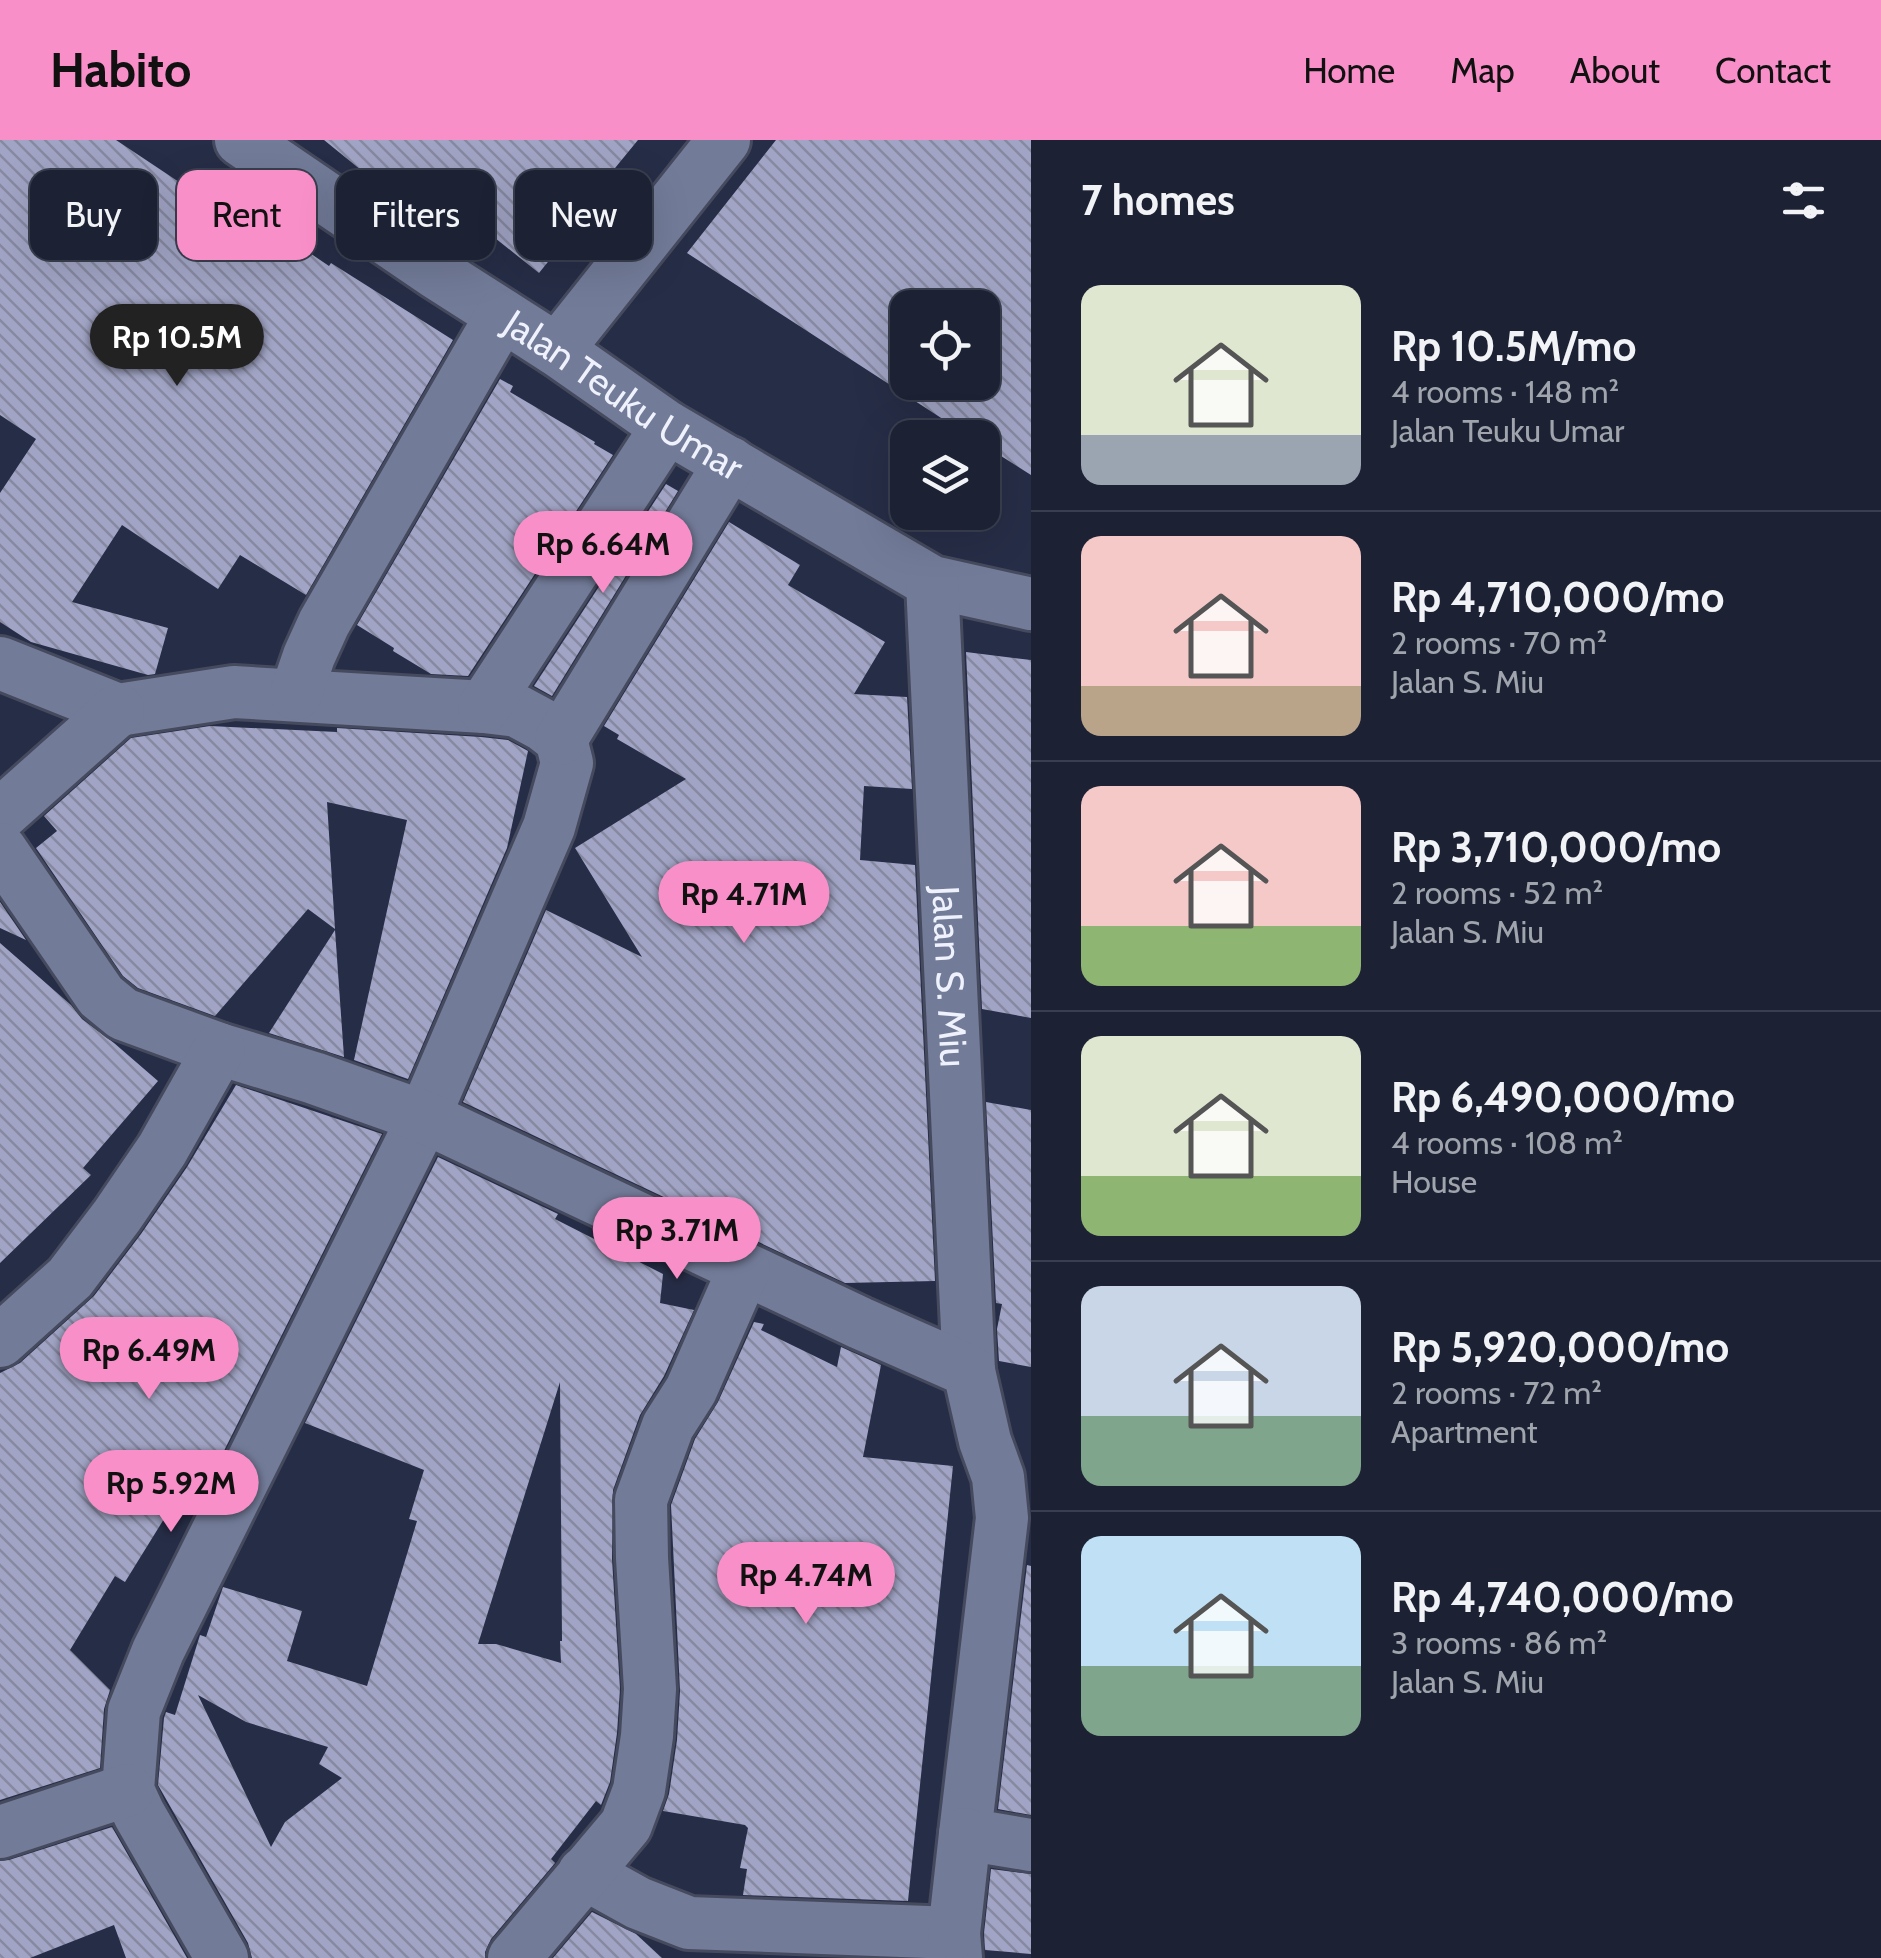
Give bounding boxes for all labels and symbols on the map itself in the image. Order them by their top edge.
street label: Jalan Teuku Umar [495,298,752,490]
pin: Rp 10.5M [74,304,280,389]
pin: Rp 6.64M [500,511,706,596]
pin: Rp 4.71M [641,861,847,946]
street label: Jalan S. Miu [923,884,978,1068]
pin: Rp 3.71M [574,1197,780,1282]
pin: Rp 6.49M [46,1317,252,1402]
pin: Rp 5.92M [68,1450,274,1535]
pin: Rp 4.74M [703,1542,909,1627]

